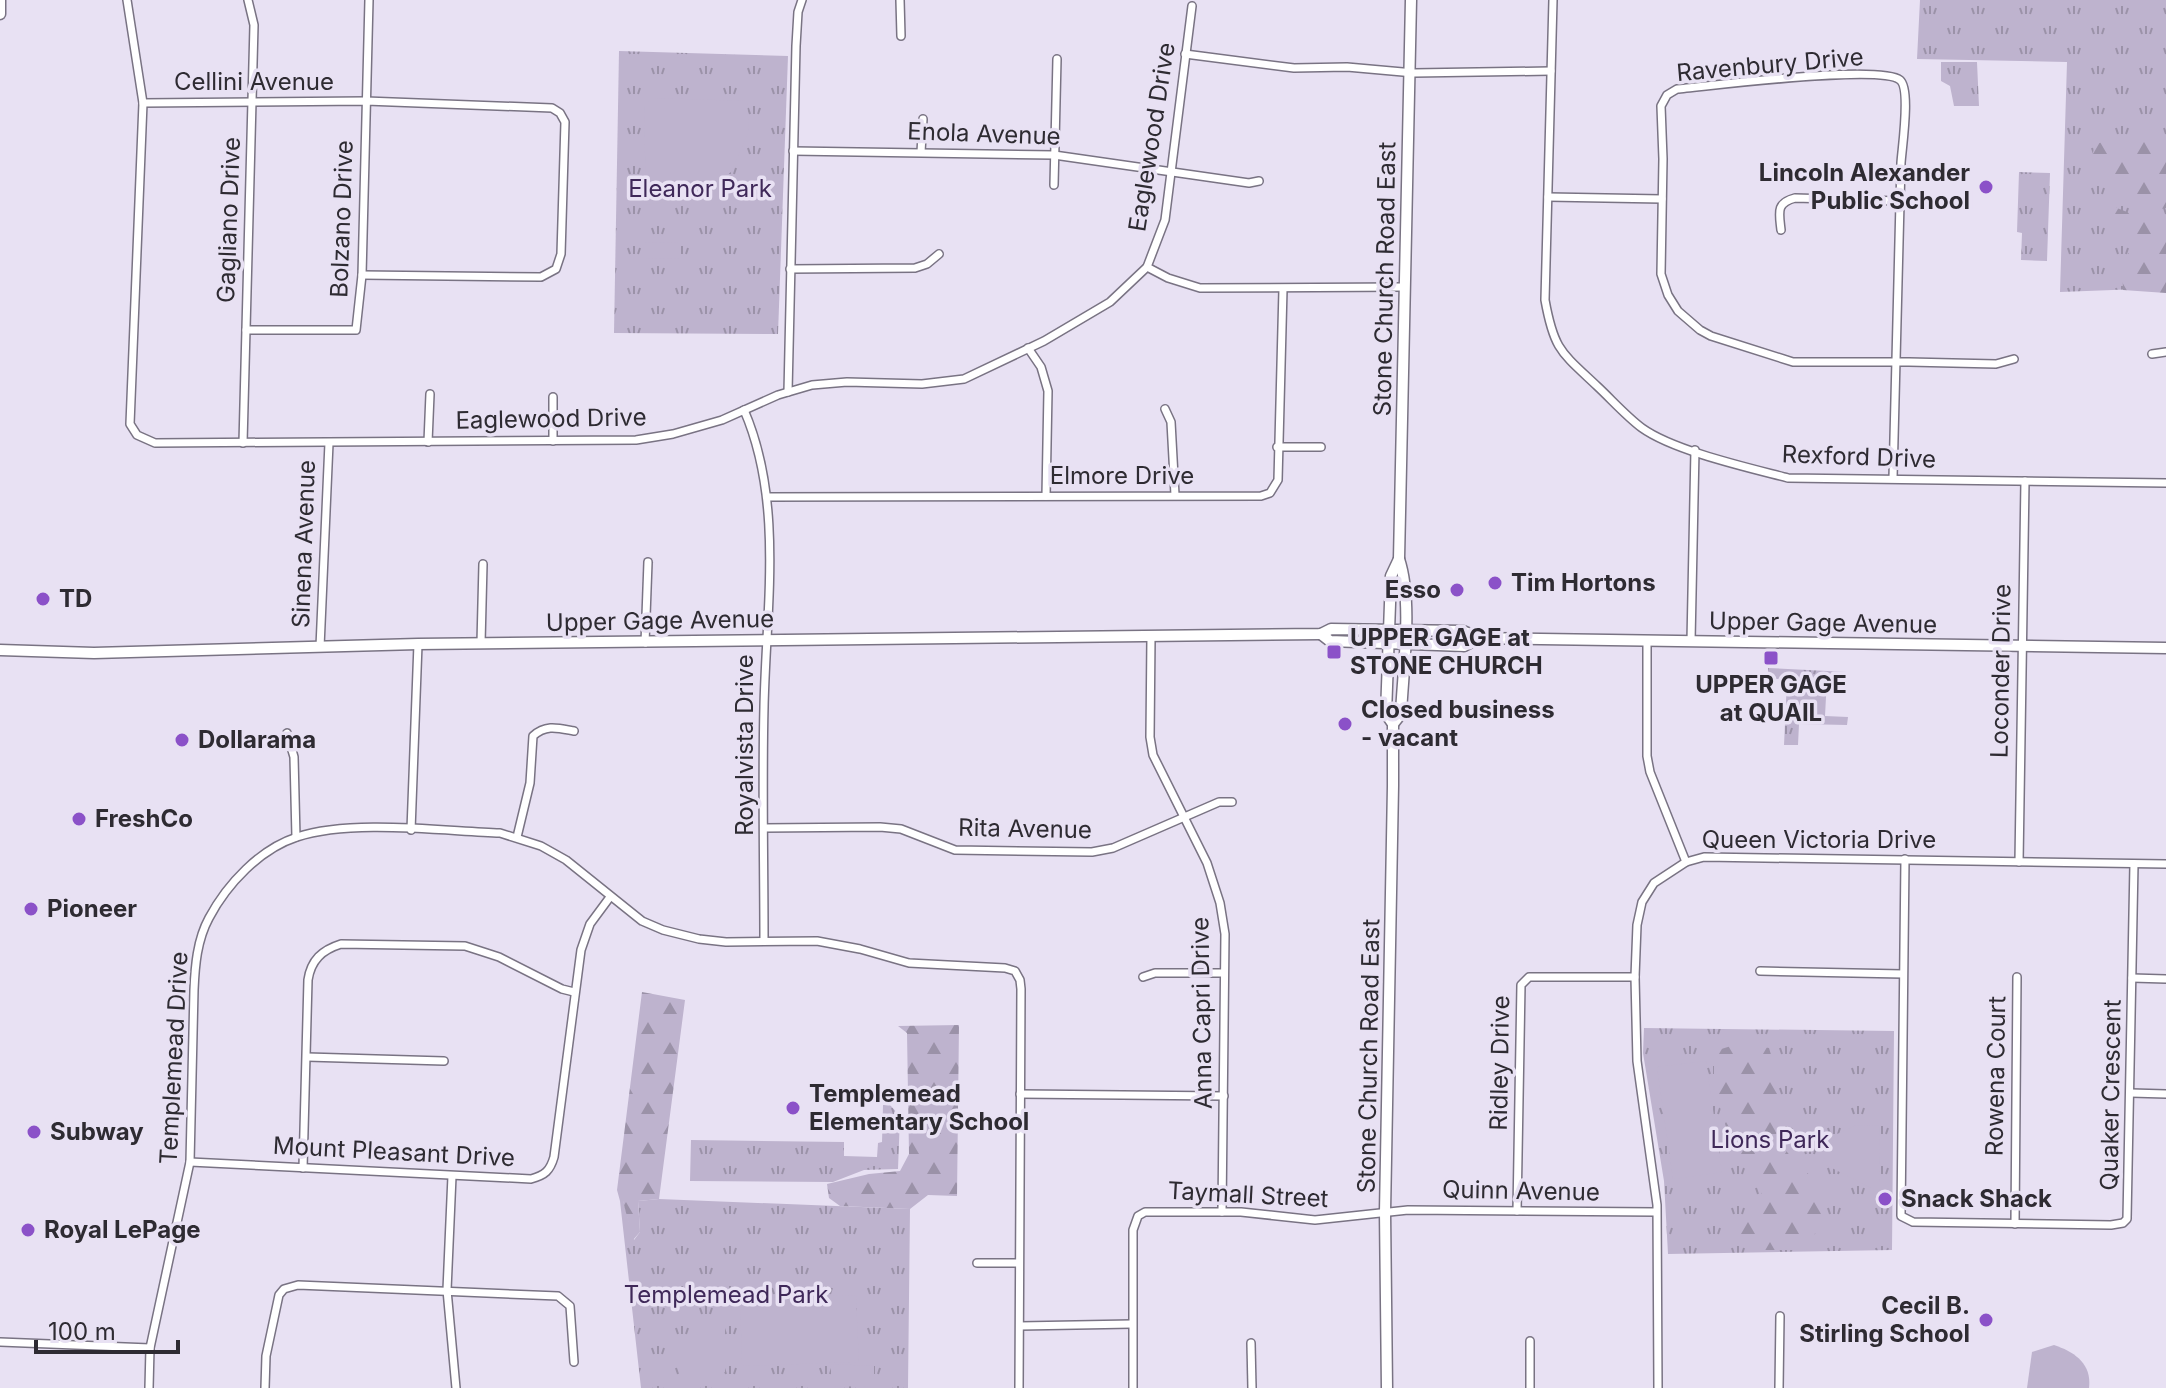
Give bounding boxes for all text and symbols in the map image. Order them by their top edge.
street label: Eaglewood Drive [1122,40,1181,234]
street label: Ravenbury Drive [1675,42,1865,87]
street label: Cellini Avenue [174,67,334,96]
street label: Enola Avenue [907,116,1061,151]
street label: Gagliano Drive [211,136,246,303]
street label: Bolzano Drive [324,140,359,298]
street label: Stone Church Road East [1368,141,1401,417]
place label: Lincoln Alexander Public School [1759,158,1970,215]
park label: Eleanor Park [628,174,772,203]
marker: Lincoln Alexander Public School [1977,178,1995,196]
street label: Eaglewood Drive [455,402,647,435]
street label: Rexford Drive [1781,439,1937,474]
street label: Sinena Avenue [286,459,321,628]
street label: Elmore Drive [1050,461,1194,490]
place label: Tim Hortons [1511,568,1656,597]
marker: Tim Hortons [1486,574,1504,592]
place label: Esso [1385,575,1441,604]
marker: Esso [1448,581,1466,599]
place label: TD [59,584,92,613]
street label: Loconder Drive [1984,584,2017,758]
marker: TD [34,590,52,608]
street label: Upper Gage Avenue [546,604,774,637]
street label: Upper Gage Avenue [1709,606,1937,639]
place label: UPPER GAGE at STONE CHURCH [1350,623,1543,680]
marker: UPPER GAGE at STONE CHURCH [1325,643,1343,661]
marker: UPPER GAGE at QUAIL [1762,649,1780,667]
street label: Royalvista Drive [730,654,759,836]
place label: UPPER GAGE at QUAIL [1695,670,1847,727]
place label: Closed business - vacant [1361,695,1555,752]
marker: Closed business - vacant [1336,715,1354,733]
place label: Dollarama [198,725,316,754]
marker: Dollarama [173,731,191,749]
place label: FreshCo [95,804,193,833]
marker: FreshCo [70,810,88,828]
street label: Rita Avenue [958,813,1092,844]
street label: Queen Victoria Drive [1702,825,1936,854]
place label: Pioneer [47,894,137,923]
marker: Pioneer [22,900,40,918]
street label: Anna Capri Drive [1185,917,1218,1109]
street label: Stone Church Road East [1352,918,1385,1194]
street label: Templemead Drive [153,951,194,1165]
street label: Ridley Drive [1484,995,1515,1131]
street label: Rowena Court [1980,996,2011,1156]
street label: Quaker Crescent [2094,999,2127,1191]
place label: Templemead Elementary School [809,1079,1029,1136]
marker: Templemead Elementary School [784,1099,802,1117]
place label: Subway [50,1117,144,1146]
marker: Subway [25,1123,43,1141]
park label: Lions Park [1711,1125,1829,1154]
street label: Mount Pleasant Drive [272,1131,516,1172]
street label: Quinn Avenue [1442,1175,1600,1206]
street label: Taymall Street [1167,1176,1329,1213]
place label: Snack Shack [1901,1184,2052,1213]
marker: Snack Shack [1876,1190,1894,1208]
place label: Royal LePage [44,1215,201,1244]
marker: Royal LePage [19,1221,37,1239]
park label: Templemead Park [624,1280,828,1309]
place label: Cecil B. Stirling School [1799,1291,1970,1348]
scale bar [36,1304,178,1354]
marker: Cecil B. Stirling School [1977,1311,1995,1329]
text: 100 m [48,1317,116,1346]

